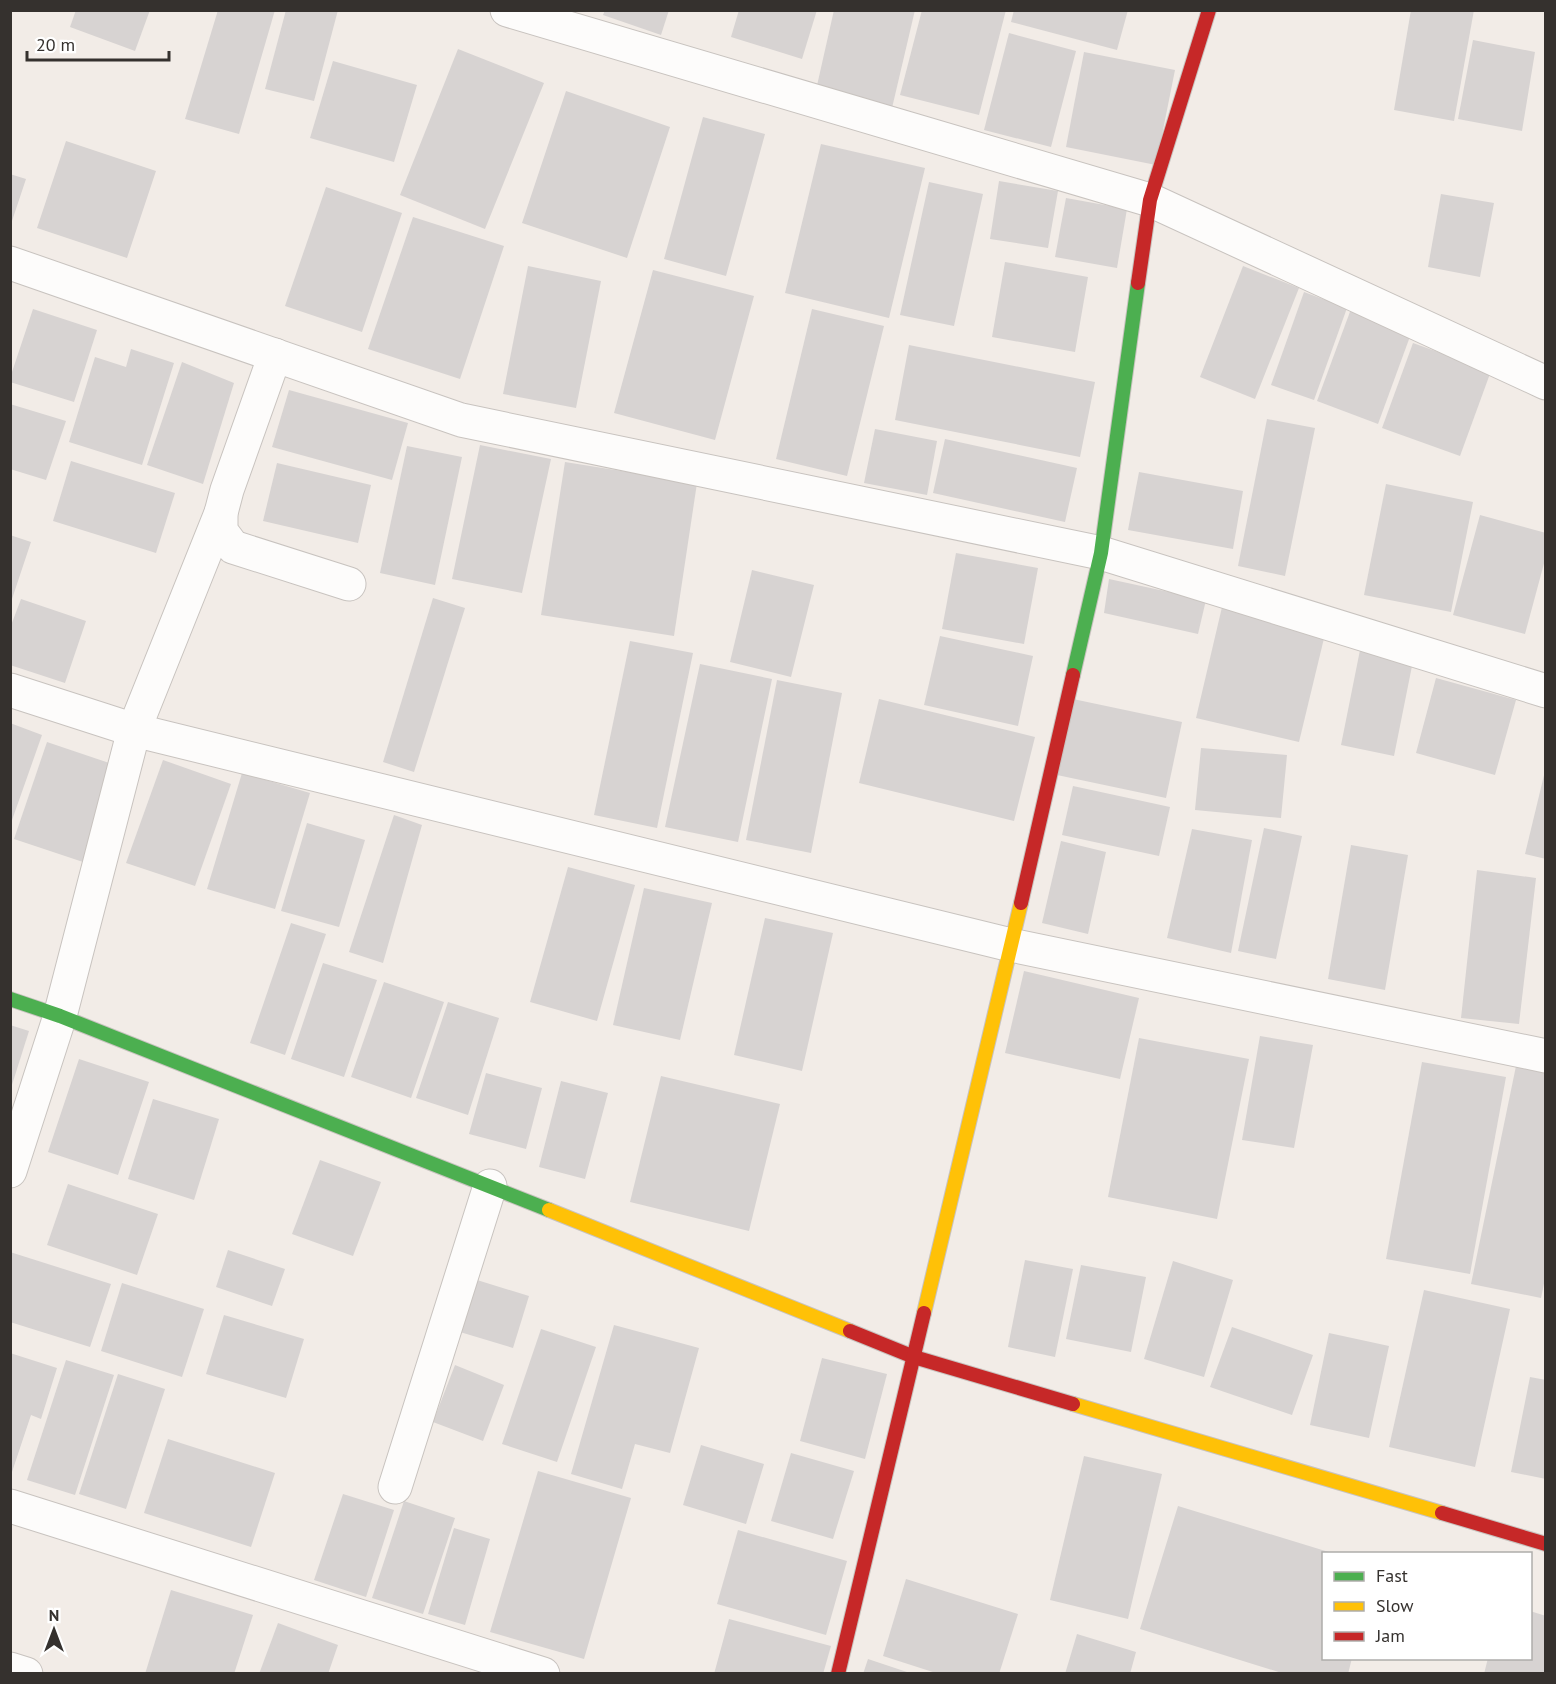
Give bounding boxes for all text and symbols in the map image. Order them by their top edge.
scale bar [27,24,170,62]
text: 20 m [36,33,75,56]
legend [1322,1552,1532,1660]
text: Fast [1376,1564,1408,1587]
text: Slow [1376,1594,1414,1617]
north arrow [24,1600,84,1660]
text: N [49,1605,59,1625]
text: Jam [1375,1624,1405,1647]

